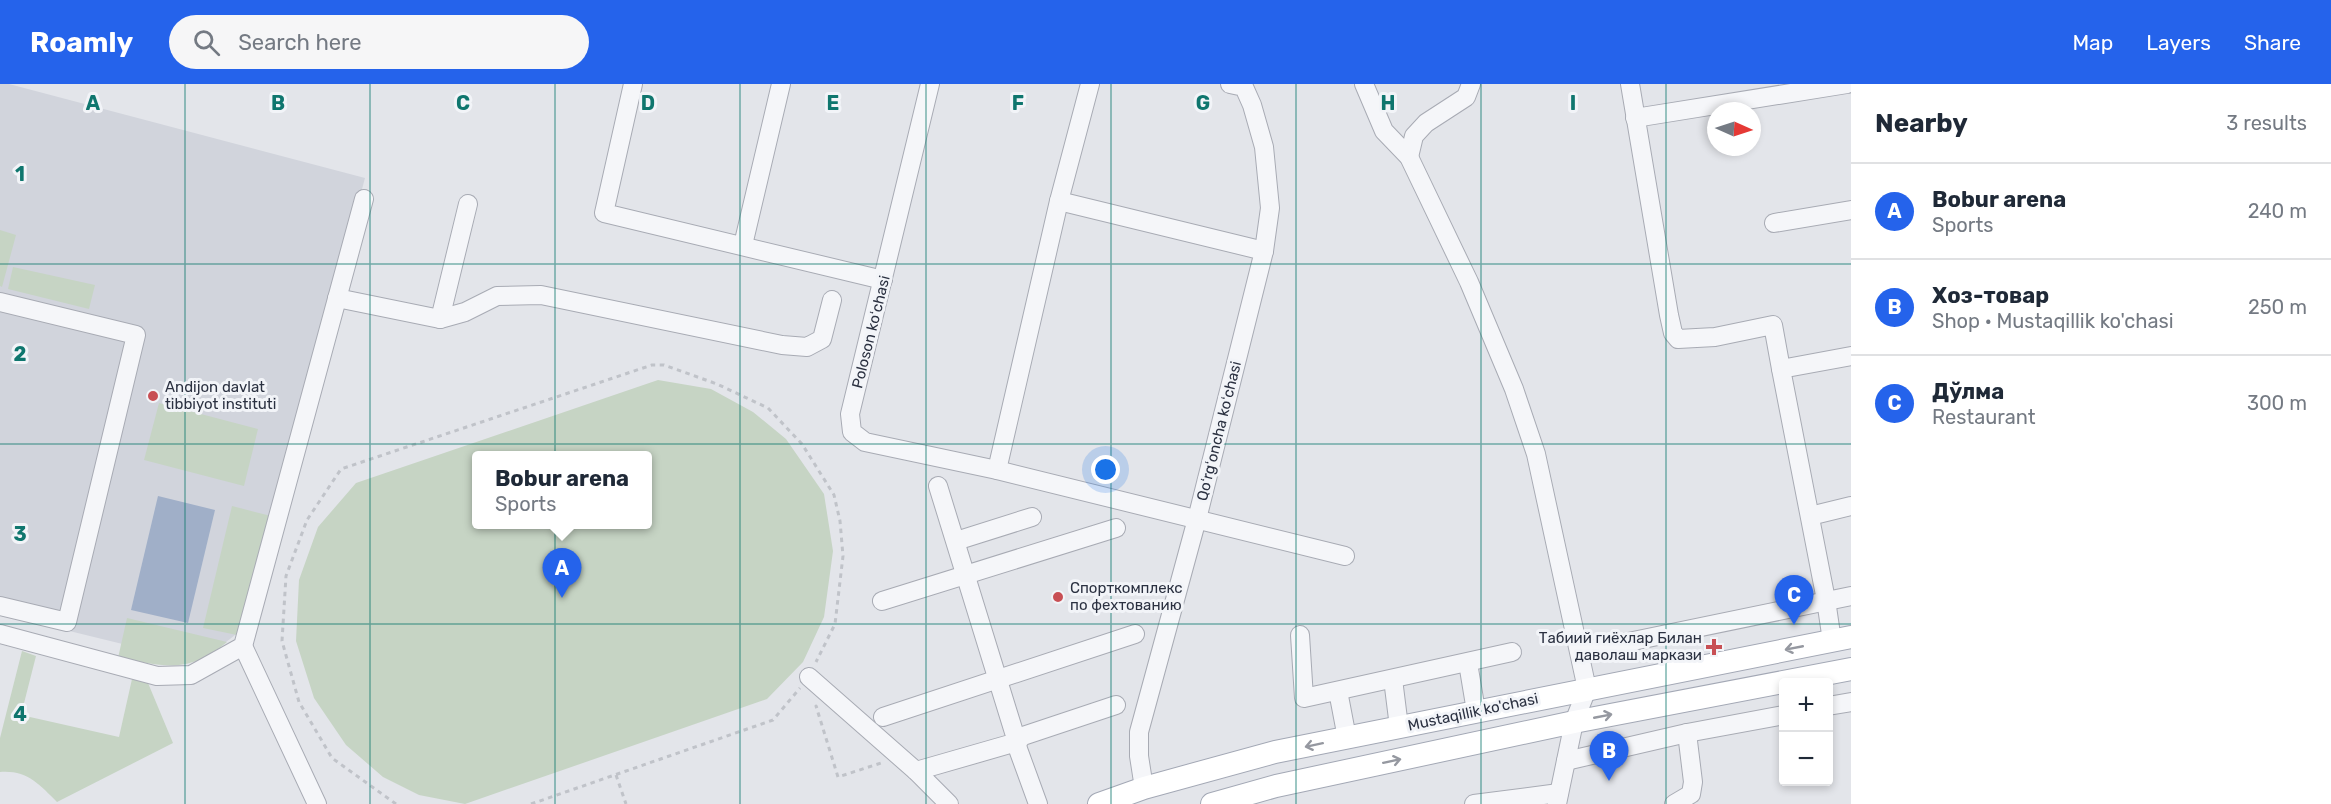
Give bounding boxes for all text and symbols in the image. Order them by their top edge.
search box [169,15,589,69]
text: Roamly [30,26,133,59]
icon: search [190,26,223,59]
text: Search here [238,29,362,56]
text: Map [2072,30,2113,55]
text: Layers [2146,30,2211,55]
text: Share [2244,30,2301,55]
text: A [86,91,101,115]
text: B [271,91,285,115]
text: C [456,91,470,115]
text: D [641,91,655,115]
text: E [827,91,839,115]
text: F [1012,91,1024,115]
text: G [1196,91,1210,115]
text: H [1381,91,1395,115]
text: I [1570,91,1576,115]
north arrow [1707,102,1761,156]
text: Nearby [1875,108,1968,139]
text: 3 results [2226,111,2307,135]
text: 1 [15,162,25,186]
text: Bobur arena [1932,186,2066,213]
text: A [1887,199,1902,223]
text: 240 m [2248,199,2307,223]
text: Sports [1932,213,1993,237]
street label: Poloson koʻchasi [848,274,894,390]
text: Хоз-товар [1932,282,2049,309]
text: B [1887,295,1902,319]
text: 250 m [2248,295,2307,319]
text: Shop · Mustaqillik ko'chasi [1932,309,2174,333]
text: 2 [14,342,27,366]
street label: Qoʻrgʻoncha koʻchasi [1193,359,1245,503]
place label: Andijon davlat tibbiyot instituti [165,378,276,413]
text: Дўлма [1932,378,2004,405]
marker: Andijon davlat tibbiyot instituti [146,389,160,403]
text: C [1887,391,1902,415]
text: 300 m [2247,391,2307,415]
text: Restaurant [1932,405,2036,429]
popup [472,451,652,529]
your location [1091,455,1120,484]
text: Bobur arena [495,465,629,492]
text: Sports [495,492,556,516]
text: 3 [13,522,27,546]
pin: A [542,548,582,598]
pin: C [1774,576,1814,625]
place label: Спорткомплекс по фехтованию [1070,579,1183,614]
marker: Спорткомплекс по фехтованию [1051,590,1065,604]
place label: Табиий гиёхлар Билан даволаш маркази [1539,629,1702,664]
marker: Табиий гиёхлар Билан даволаш маркази [1707,640,1721,654]
one-way arrow [1784,643,1804,654]
map controls [1779,678,1833,786]
button: + [1779,678,1833,732]
street label: Mustaqillik ko'chasi [1406,689,1540,735]
text: 4 [13,702,27,726]
one-way arrow [1593,710,1612,721]
pin: B [1590,732,1628,781]
button: − [1779,732,1833,786]
one-way arrow [1305,739,1324,751]
one-way arrow [1382,755,1401,766]

